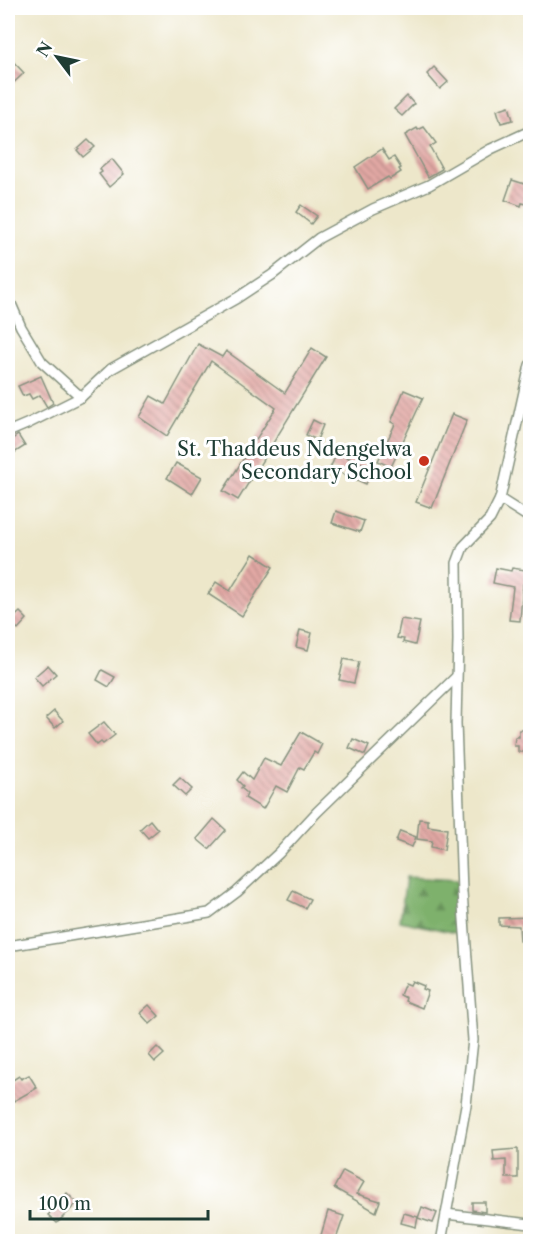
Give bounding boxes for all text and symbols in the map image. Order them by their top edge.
north arrow [27,27,87,87]
text: N [32,38,56,60]
place label: St. Thaddeus Ndengelwa Secondary School [177,437,412,484]
marker: St. Thaddeus Ndengelwa Secondary School [417,454,431,468]
scale bar [30,1183,208,1221]
text: 100 m [39,1193,91,1215]

